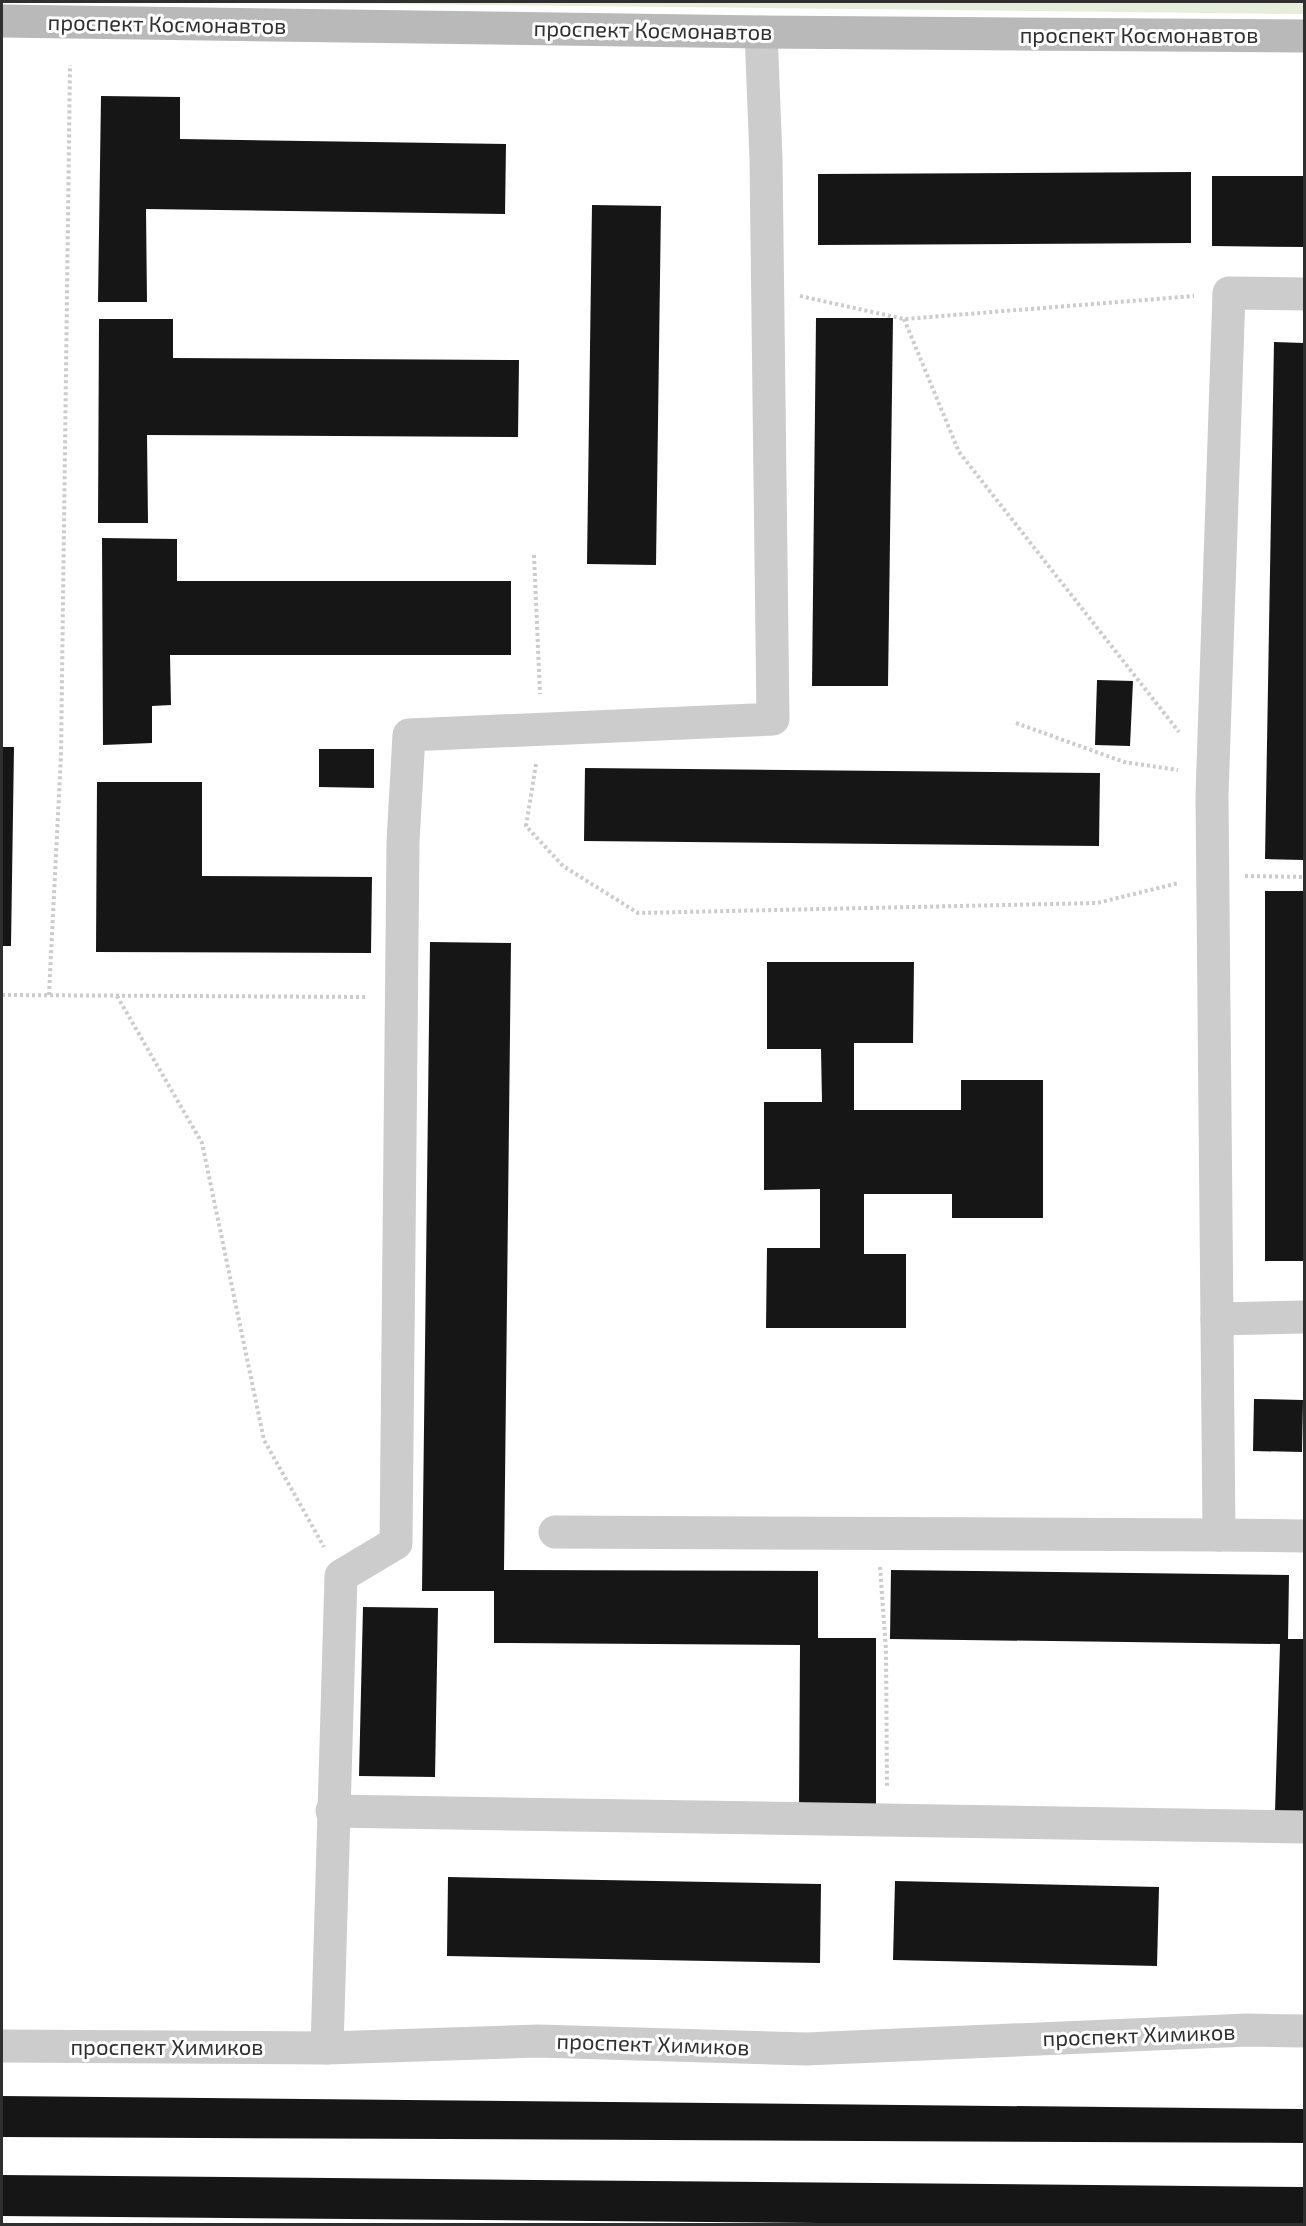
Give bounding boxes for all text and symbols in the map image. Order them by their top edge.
street label: проспект Космонавтов [47,8,287,38]
street label: проспект Космонавтов [533,14,773,44]
street label: проспект Космонавтов [1020,21,1258,47]
street label: проспект Химиков [1042,2018,1236,2050]
street label: проспект Химиков [556,2027,750,2059]
street label: проспект Химиков [70,2033,264,2059]

